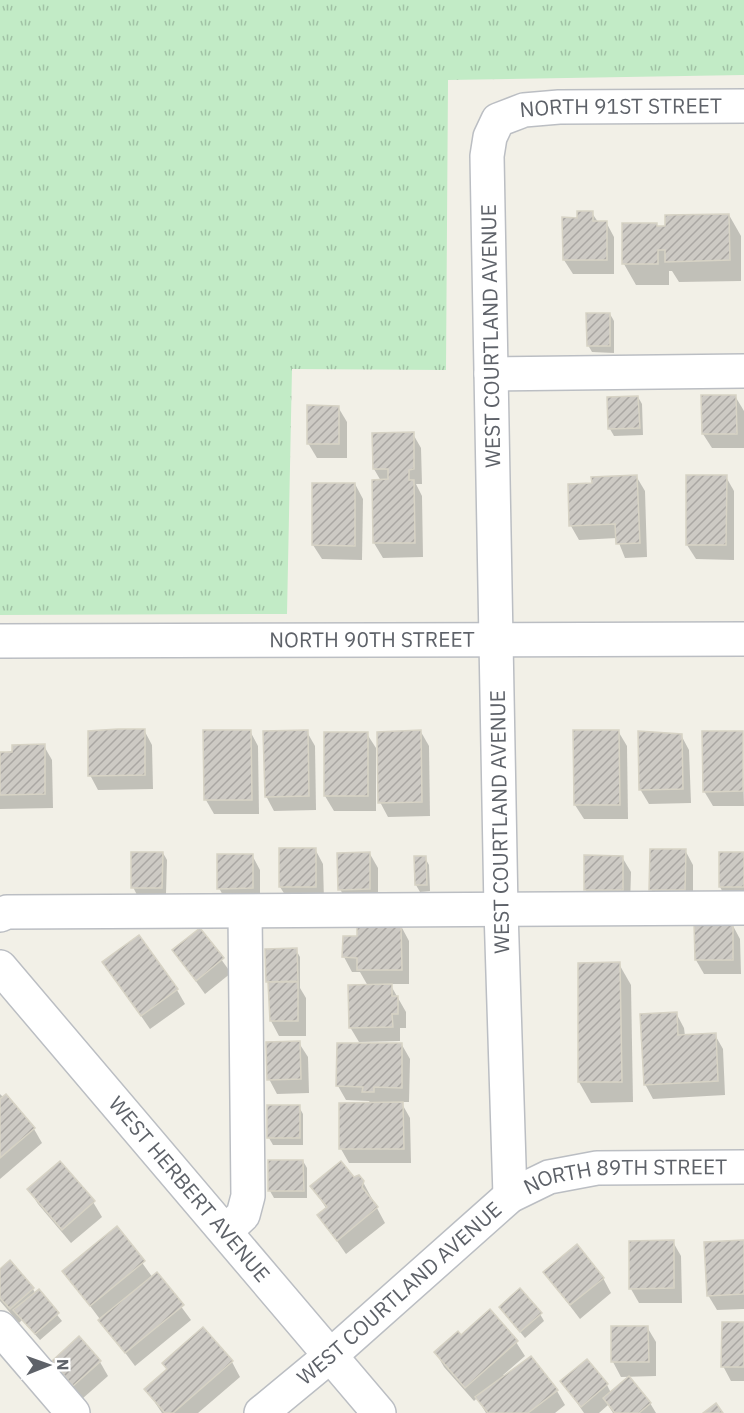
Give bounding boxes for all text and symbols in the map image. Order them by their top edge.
street label: NORTH 91ST STREET [518,91,722,123]
street label: WEST COURTLAND AVENUE [474,204,506,468]
street label: NORTH 90TH STREET [269,625,475,653]
street label: WEST COURTLAND AVENUE [483,690,515,954]
street label: WEST HERBERT AVENUE [103,1090,277,1288]
street label: NORTH 89TH STREET [519,1152,727,1200]
street label: WEST COURTLAND AVENUE [291,1195,507,1391]
north arrow [18,1335,78,1395]
text: N [53,1359,73,1371]

